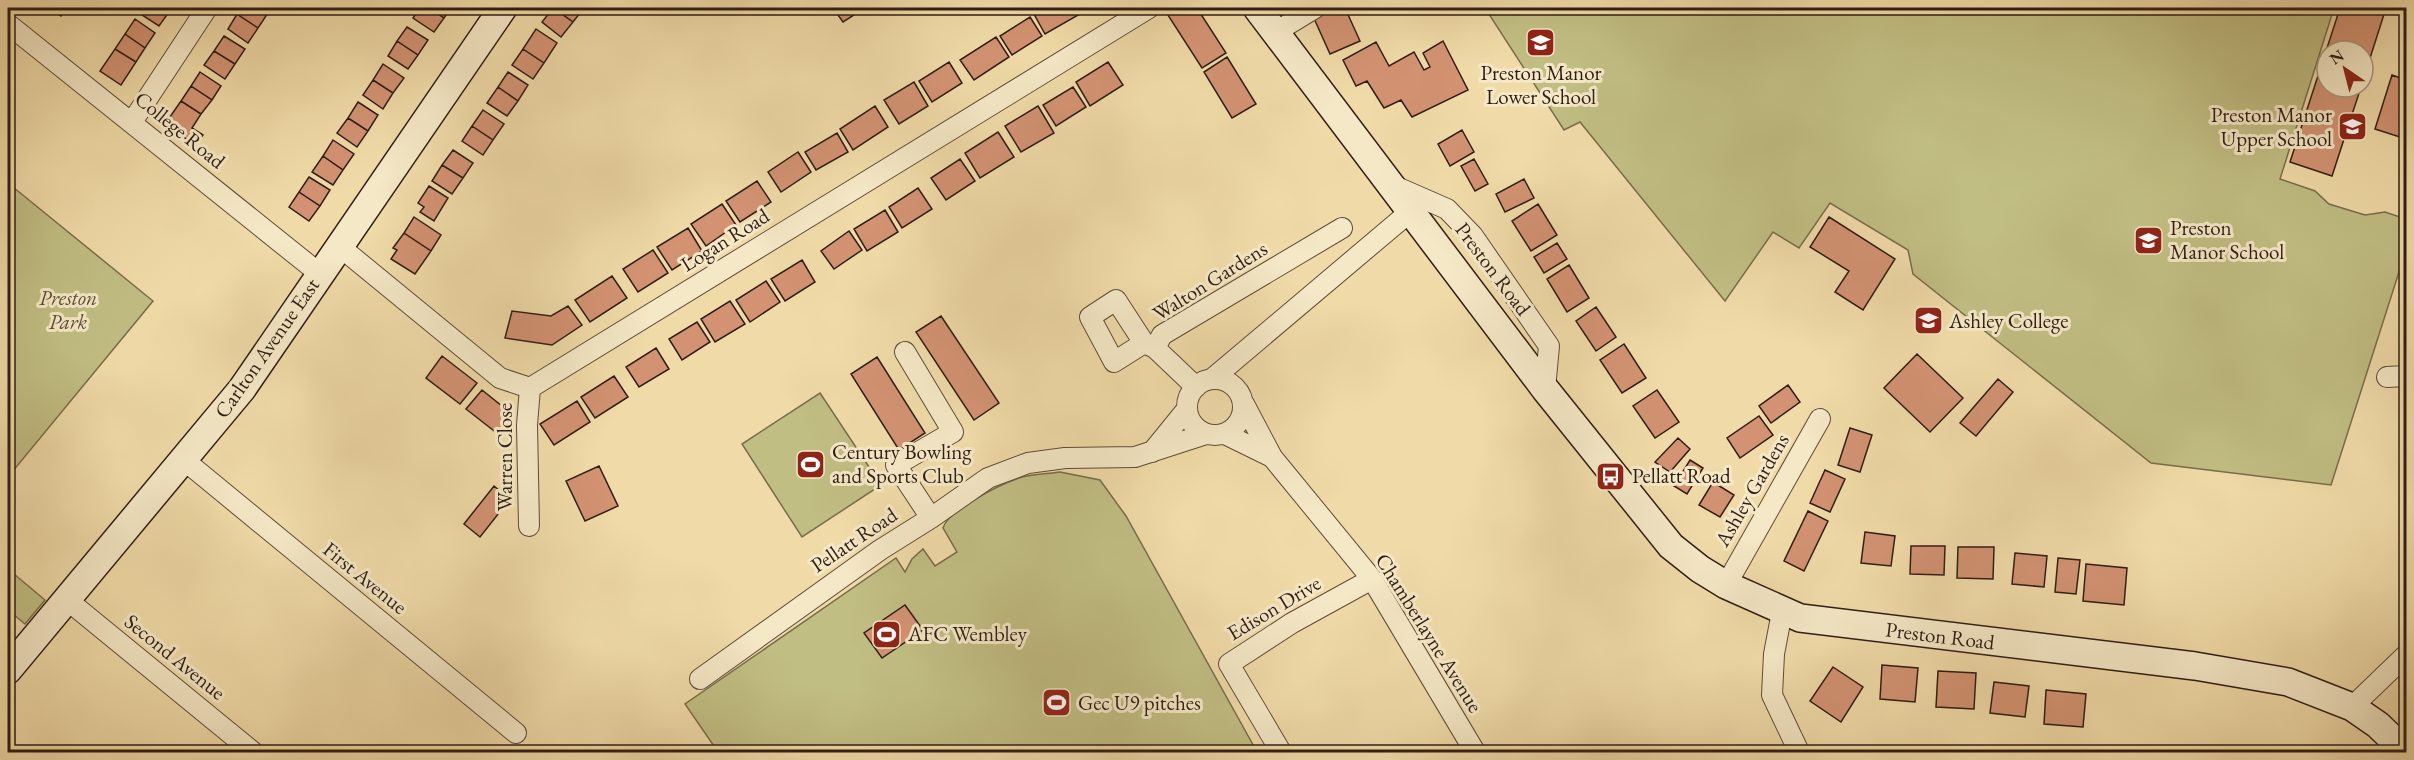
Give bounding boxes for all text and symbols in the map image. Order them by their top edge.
school or university icon: Preston Manor Lower School [1525,26,1557,58]
north arrow [2315,39,2375,99]
text: N [2325,45,2348,69]
place label: Preston Manor Lower School [1480,59,1602,110]
street label: College Road [130,85,231,175]
place label: Preston Manor Upper School [2211,101,2332,152]
school or university icon: Preston Manor Upper School [2337,111,2369,143]
street label: Logan Road [675,202,774,277]
place label: Preston Manor School [2170,214,2284,265]
street label: Preston Road [1450,217,1537,321]
school or university icon: Preston Manor School [2133,224,2165,256]
street label: Walton Gardens [1147,235,1272,327]
street label: Carlton Avenue East [208,272,325,423]
park label: Preston Park [39,284,97,335]
school or university icon: Ashley College [1912,305,1944,337]
place label: Ashley College [1948,307,2068,334]
street label: Warren Close [491,403,518,511]
street label: Ashley Gardens [1708,428,1795,552]
place label: Century Bowling and Sports Club [832,438,972,489]
sports icon: Century Bowling and Sports Club [795,448,827,480]
bus stop icon: Pellatt Road [1595,460,1627,492]
place label: Pellatt Road [1632,462,1731,489]
street label: Pellatt Road [805,501,902,578]
street label: First Avenue [318,535,413,620]
street label: Chamberlayne Avenue [1370,548,1489,717]
street label: Edison Drive [1222,569,1325,646]
street label: Second Avenue [119,608,231,706]
street label: Preston Road [1884,615,1997,656]
sports icon: AFC Wembley [871,618,903,650]
place label: AFC Wembley [907,620,1028,647]
sports icon: Gec U9 pitches [1041,687,1073,719]
place label: Gec U9 pitches [1078,689,1201,716]

